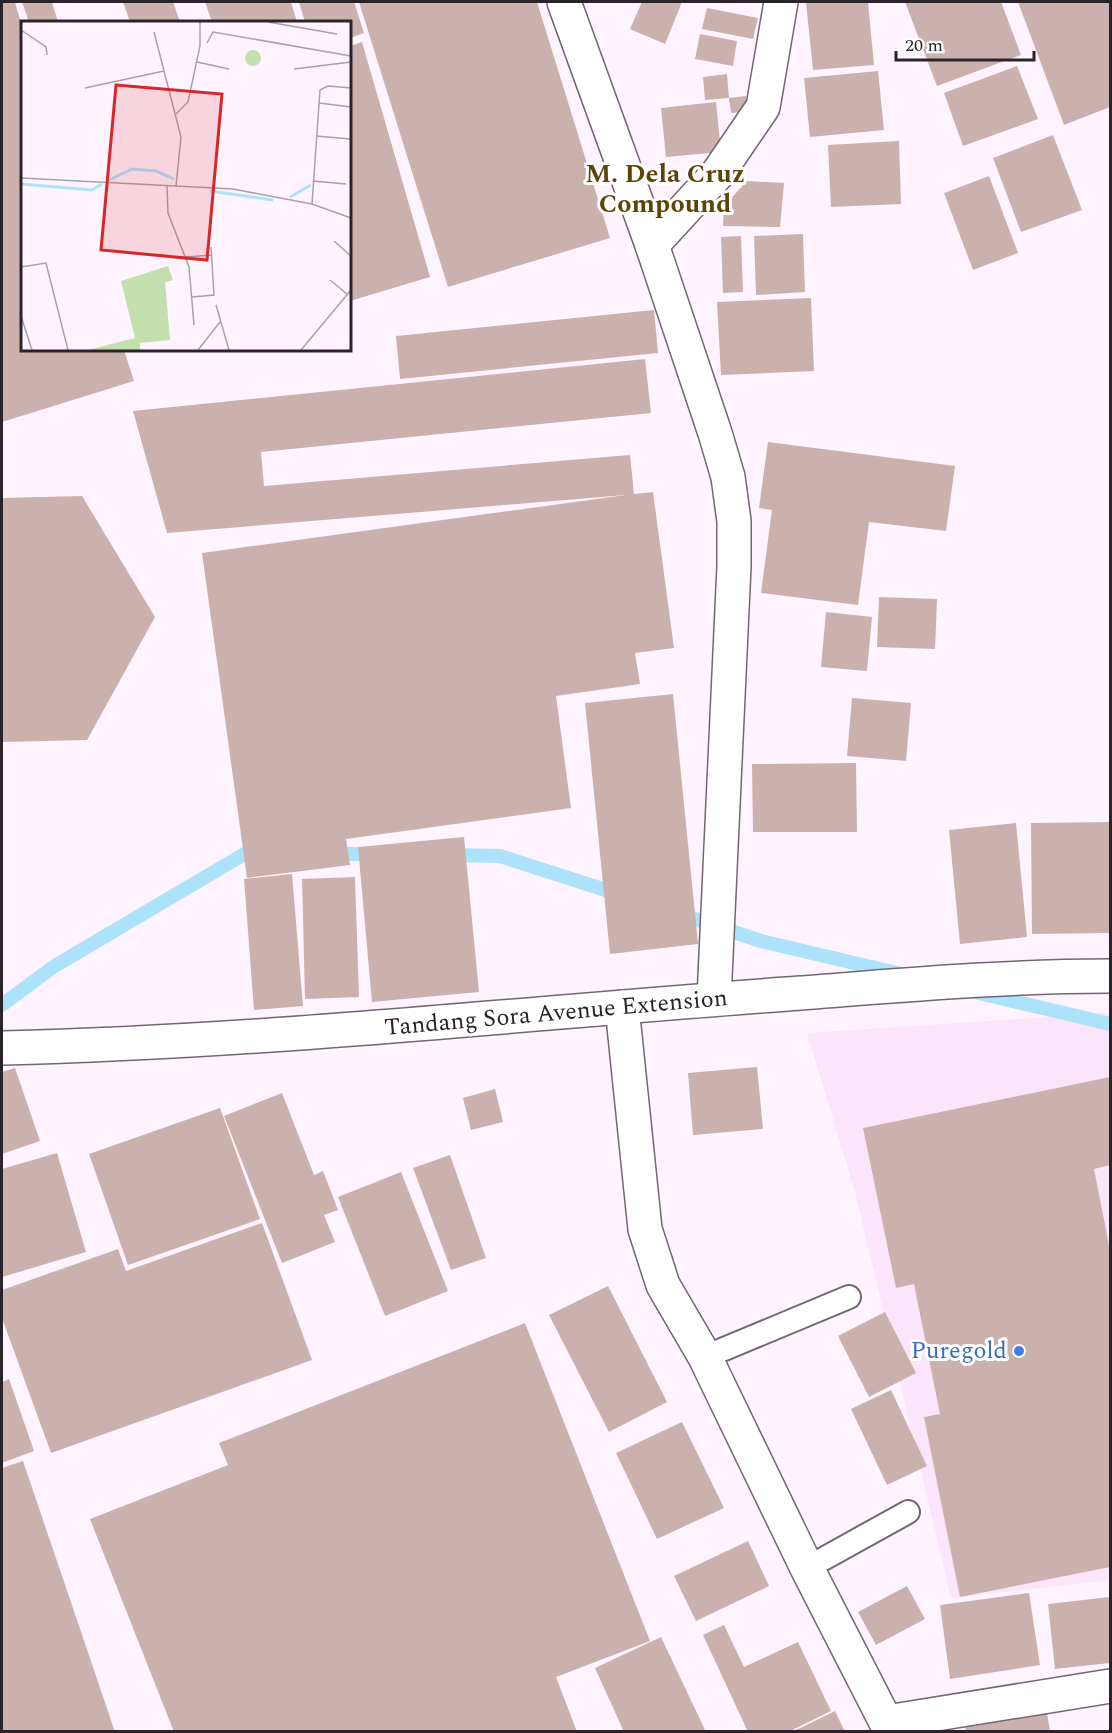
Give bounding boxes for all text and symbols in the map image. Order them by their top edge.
inset map [21,21,351,351]
scale bar [896,24,1034,62]
text: 20 m [905,32,943,59]
district label: M. Dela Cruz Compound [585,154,745,224]
street label: Tandang Sora Avenue Extension [383,980,729,1046]
place label: Puregold [911,1333,1007,1369]
marker: Puregold [1012,1344,1026,1358]

